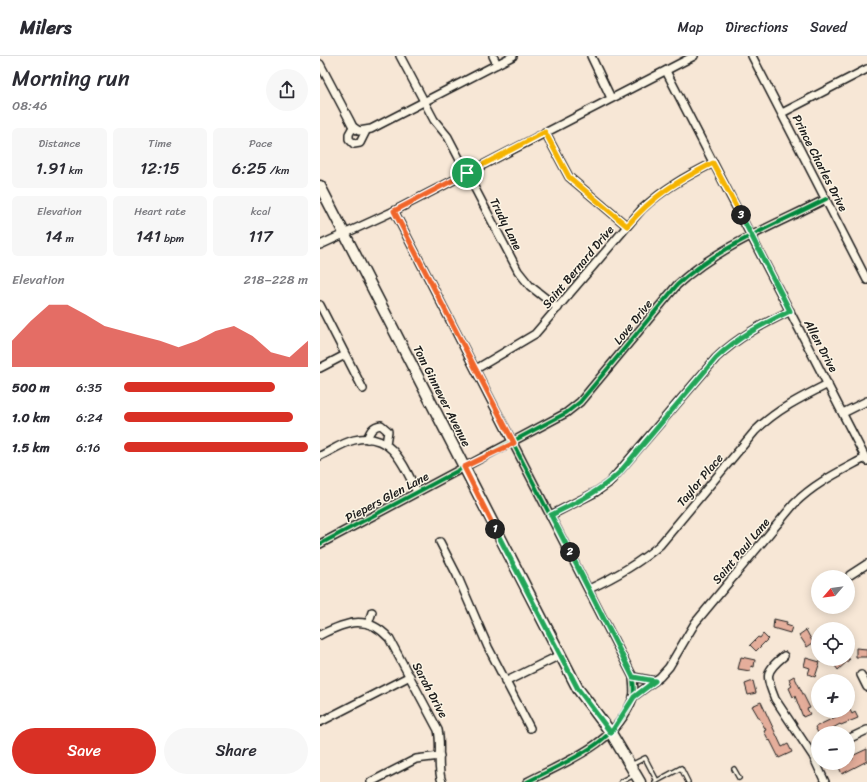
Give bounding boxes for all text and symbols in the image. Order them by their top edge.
text: Milers [20,11,72,44]
text: Map [677,15,703,40]
text: Directions [725,15,788,40]
text: Saved [810,15,847,40]
text: Morning run [12,59,130,98]
button: share [266,69,308,111]
text: 08:46 [12,94,48,117]
street label: Prince Charles Drive [786,110,854,216]
text: Distance [38,134,80,153]
text: Time [148,134,172,153]
text: Pace [249,134,272,153]
text: 1.91 [36,153,66,183]
text: 12:15 [140,153,180,183]
text: 6:25 [232,153,267,183]
pin [450,156,484,190]
text: km [66,161,83,180]
text: /km [267,161,289,180]
icon: arrive [456,162,478,184]
street label: Trudy Lane [483,194,529,254]
text: Elevation [37,202,82,221]
text: Heart rate [134,202,186,221]
text: kcal [251,202,271,221]
pin: 3 [731,205,751,225]
text: 3 [738,205,744,224]
street label: Saint Bernard Drive [536,220,620,314]
text: 14 [45,221,63,251]
text: 141 [136,221,161,251]
text: 117 [249,221,273,251]
text: m [63,229,74,248]
text: bpm [161,229,184,248]
text: Elevation [12,268,65,291]
text: 218–228 m [244,268,308,291]
street label: Love Drive [608,294,658,350]
street label: Allen Drive [797,315,844,377]
street label: Tom Ginnever Avenue [407,341,477,451]
text: 500 m [12,376,50,399]
text: 6:35 [76,376,102,399]
text: 1.0 km [12,406,50,429]
text: 6:24 [76,406,103,429]
text: 1.5 km [12,436,50,459]
text: 6:16 [76,436,100,459]
street label: Taylor Place [671,448,729,512]
street label: Piepers Glen Lane [341,466,433,528]
street label: Saint Paul Lane [706,513,776,589]
pin: 1 [485,519,505,539]
text: 1 [493,519,497,538]
pin: 2 [560,542,580,562]
text: 2 [567,542,573,561]
north arrow [811,570,855,614]
map controls [811,570,855,770]
button: locate [811,622,855,666]
street label: Sarah Drive [406,658,454,722]
button: + [811,674,855,718]
button: − [811,726,855,770]
button: Save [12,728,156,774]
button: Share [164,728,308,774]

